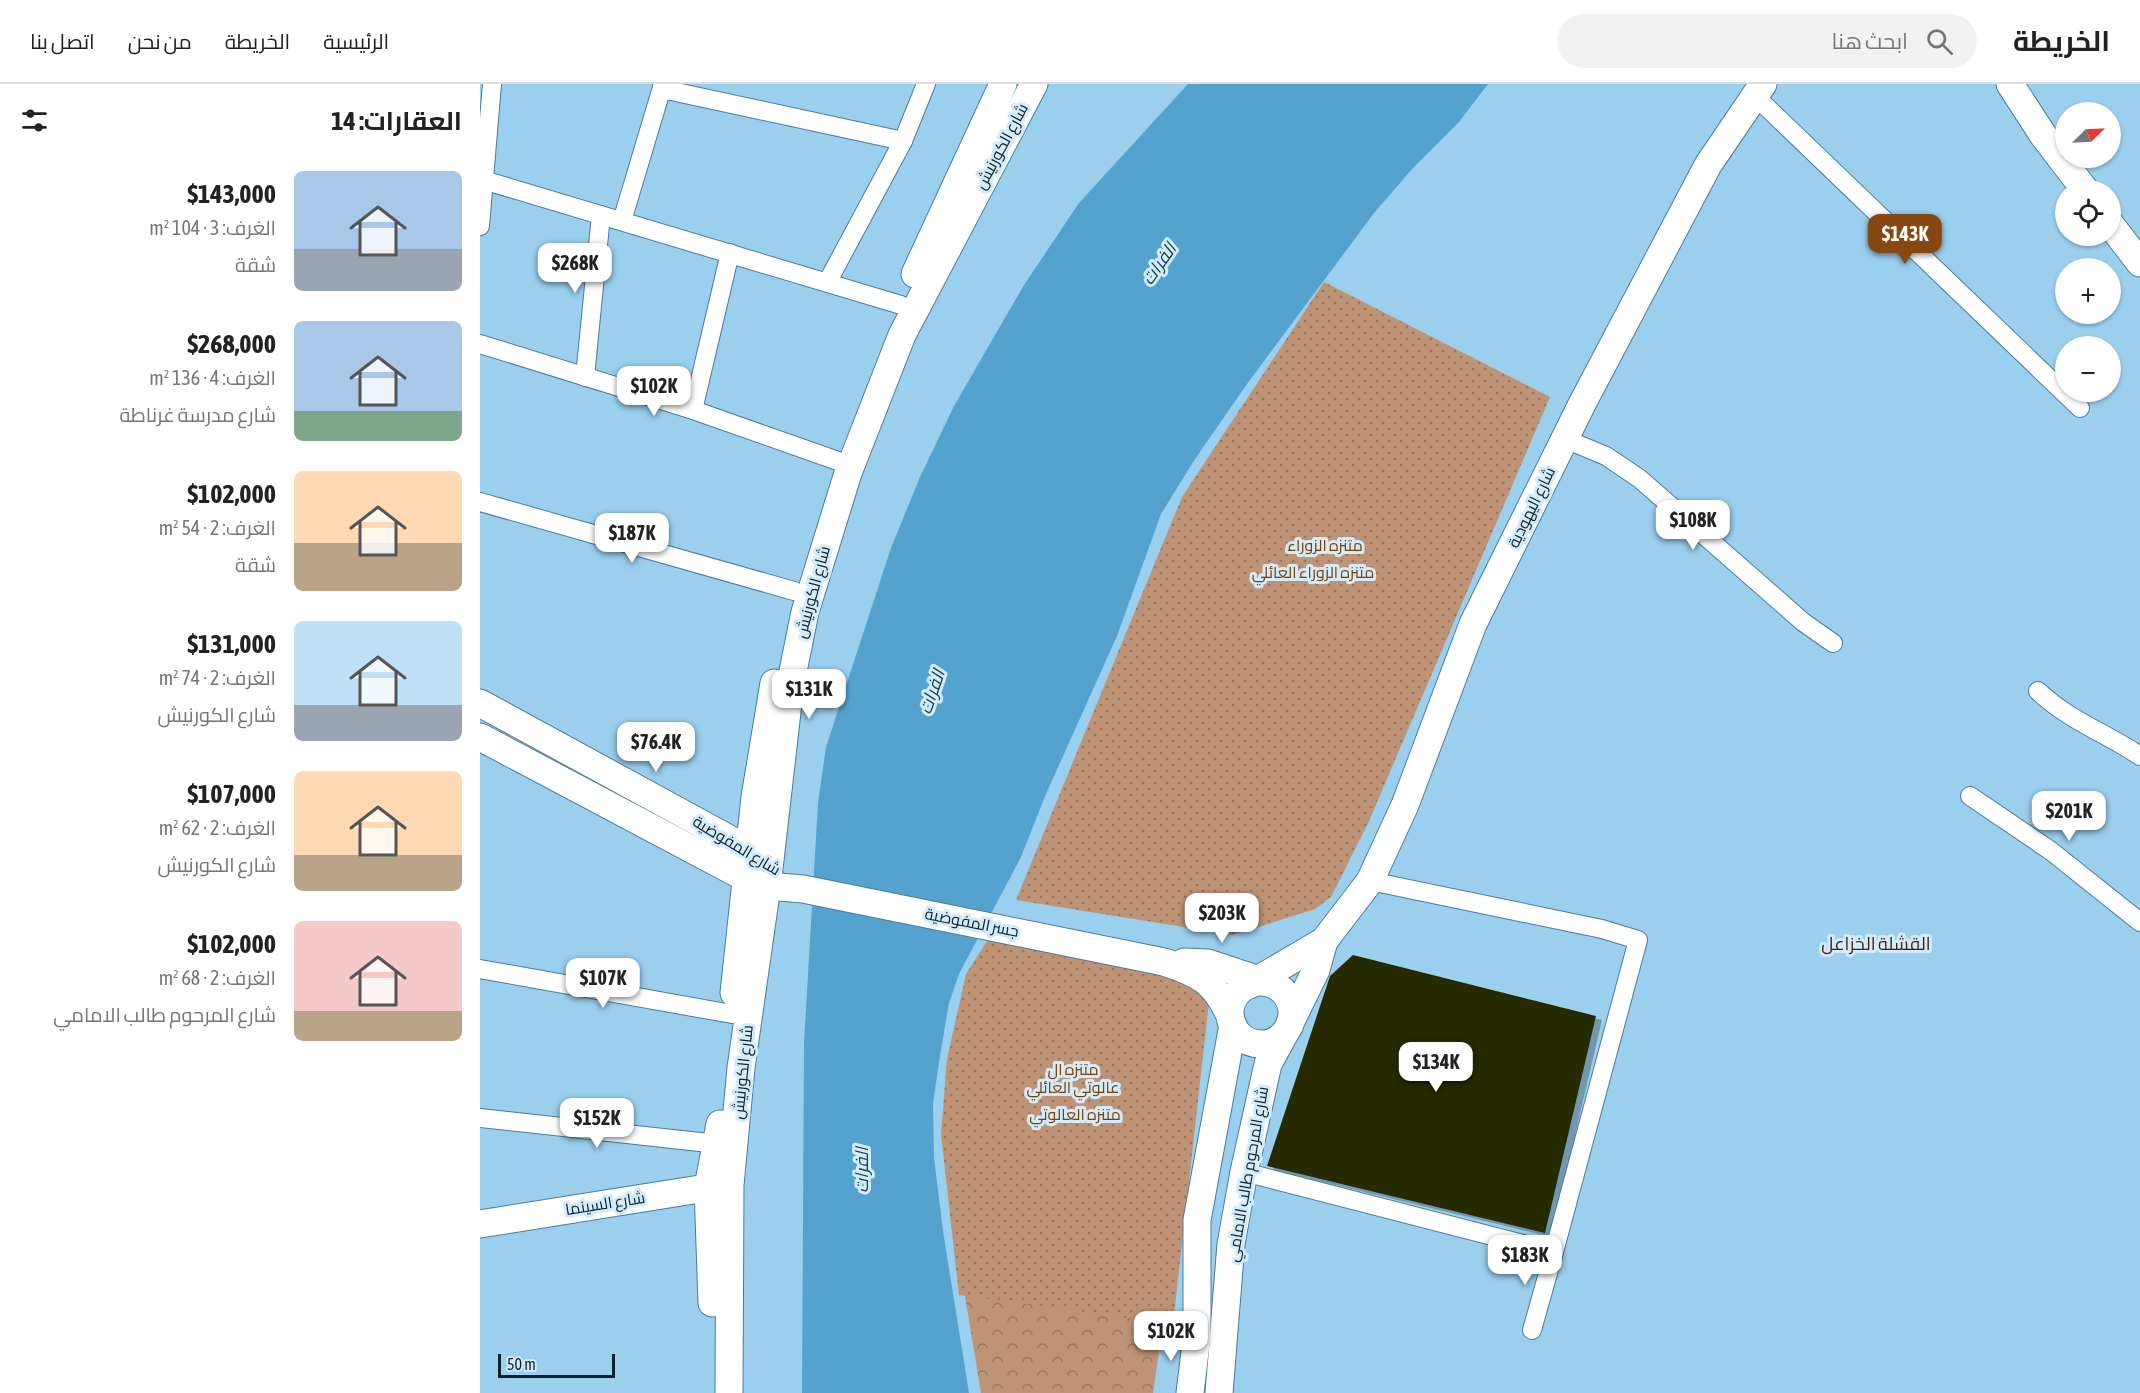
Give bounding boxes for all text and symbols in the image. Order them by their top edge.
search box [1557,14,1977,68]
icon: search [1923,25,1956,58]
text: الخريطة [2013,25,2110,57]
text: ابحث هنا [1831,28,1908,54]
text: اتصل بنا [30,29,95,53]
text: من نحن [128,29,192,53]
text: الخريطة [225,29,290,53]
text: الرئيسية [323,29,389,53]
street label: شارع الكورنيش [971,100,1034,193]
north arrow [2055,102,2121,168]
map controls [2055,102,2121,402]
icon: filters [18,104,51,137]
text: العقارات: 14 [331,106,462,136]
text: $143,000 [187,179,276,209]
button: locate [2055,180,2121,246]
icon: home [342,195,414,267]
pin: $143K [1863,214,1947,265]
text: الغرف: 3 · 104 m² [149,216,276,239]
text: $143K [1882,222,1928,245]
water label: الفرات [1137,237,1182,288]
pin: $268K [533,243,617,294]
text: $268K [552,251,598,274]
text: شقة [235,253,276,276]
button: + [2055,258,2121,324]
text: $268,000 [187,329,276,359]
button: − [2055,336,2121,402]
icon: home [342,345,414,417]
text: الغرف: 4 · 136 m² [149,366,276,389]
pin: $102K [612,366,696,417]
text: $102K [631,374,677,397]
text: شارع مدرسة غرناطة [119,403,276,426]
street label: شارع اليهودية [1504,464,1561,552]
text: $102,000 [187,479,276,509]
icon: home [342,495,414,567]
pin: $108K [1651,500,1735,551]
text: $108K [1670,508,1716,531]
pin: $187K [590,513,674,564]
text: الغرف: 2 · 54 m² [159,516,276,539]
text: $187K [609,521,655,544]
park label: متنزه الزوراء [1287,536,1363,555]
street label: شارع الكورنيش [791,544,836,641]
text: شقة [235,553,276,576]
park label: متنزه الزوراء العائلي [1252,563,1374,586]
text: $131,000 [187,629,276,659]
icon: home [342,645,414,717]
water label: الفرات [914,665,950,717]
text: الغرف: 2 · 74 m² [159,666,276,689]
pin: $131K [767,669,851,720]
text: $131K [786,677,832,700]
text: شارع الكورنيش [158,703,276,726]
pin: $76.4K [607,722,705,773]
text: $76.4K [631,730,681,753]
text: $107,000 [187,779,276,809]
pin: $201K [2027,791,2111,842]
icon: home [342,795,414,867]
text: $201K [2046,799,2092,822]
street label: شارع المفوضية [688,812,784,881]
text: الغرف: 2 · 62 m² [159,816,276,839]
text: شارع الكورنيش [158,853,276,876]
pin: $203K [1180,893,1264,944]
text: $203K [1199,901,1245,924]
street label: جسر المفوضية [923,904,1021,941]
text: $102,000 [187,929,276,959]
district label: القشلة الخزاعل [1821,933,1931,955]
icon: home [342,945,414,1017]
pin: $107K [561,958,645,1009]
text: الغرف: 2 · 68 m² [159,966,276,989]
text: $107K [580,966,626,989]
text: شارع المرحوم طالب الامامي [53,1003,276,1026]
street label: شارع الكورنيش [728,1024,759,1120]
pin: $134K [1394,1042,1478,1093]
text: $134K [1413,1050,1459,1073]
park label: متنزه ال عالوتي العائلي [1026,1060,1120,1101]
street label: شارع المرحوم طالب الامامي [1223,1085,1276,1264]
pin: $152K [555,1098,639,1149]
park label: متنزه العالوتي [1029,1105,1121,1128]
text: $152K [574,1106,620,1129]
water label: الفرات [851,1145,872,1193]
street label: شارع السينما [564,1188,647,1221]
pin: $183K [1483,1235,1567,1286]
text: $183K [1502,1243,1548,1266]
pin: $102K [1129,1311,1213,1362]
text: $102K [1148,1319,1194,1342]
scale bar [498,1351,615,1378]
text: 50 m [507,1355,536,1373]

